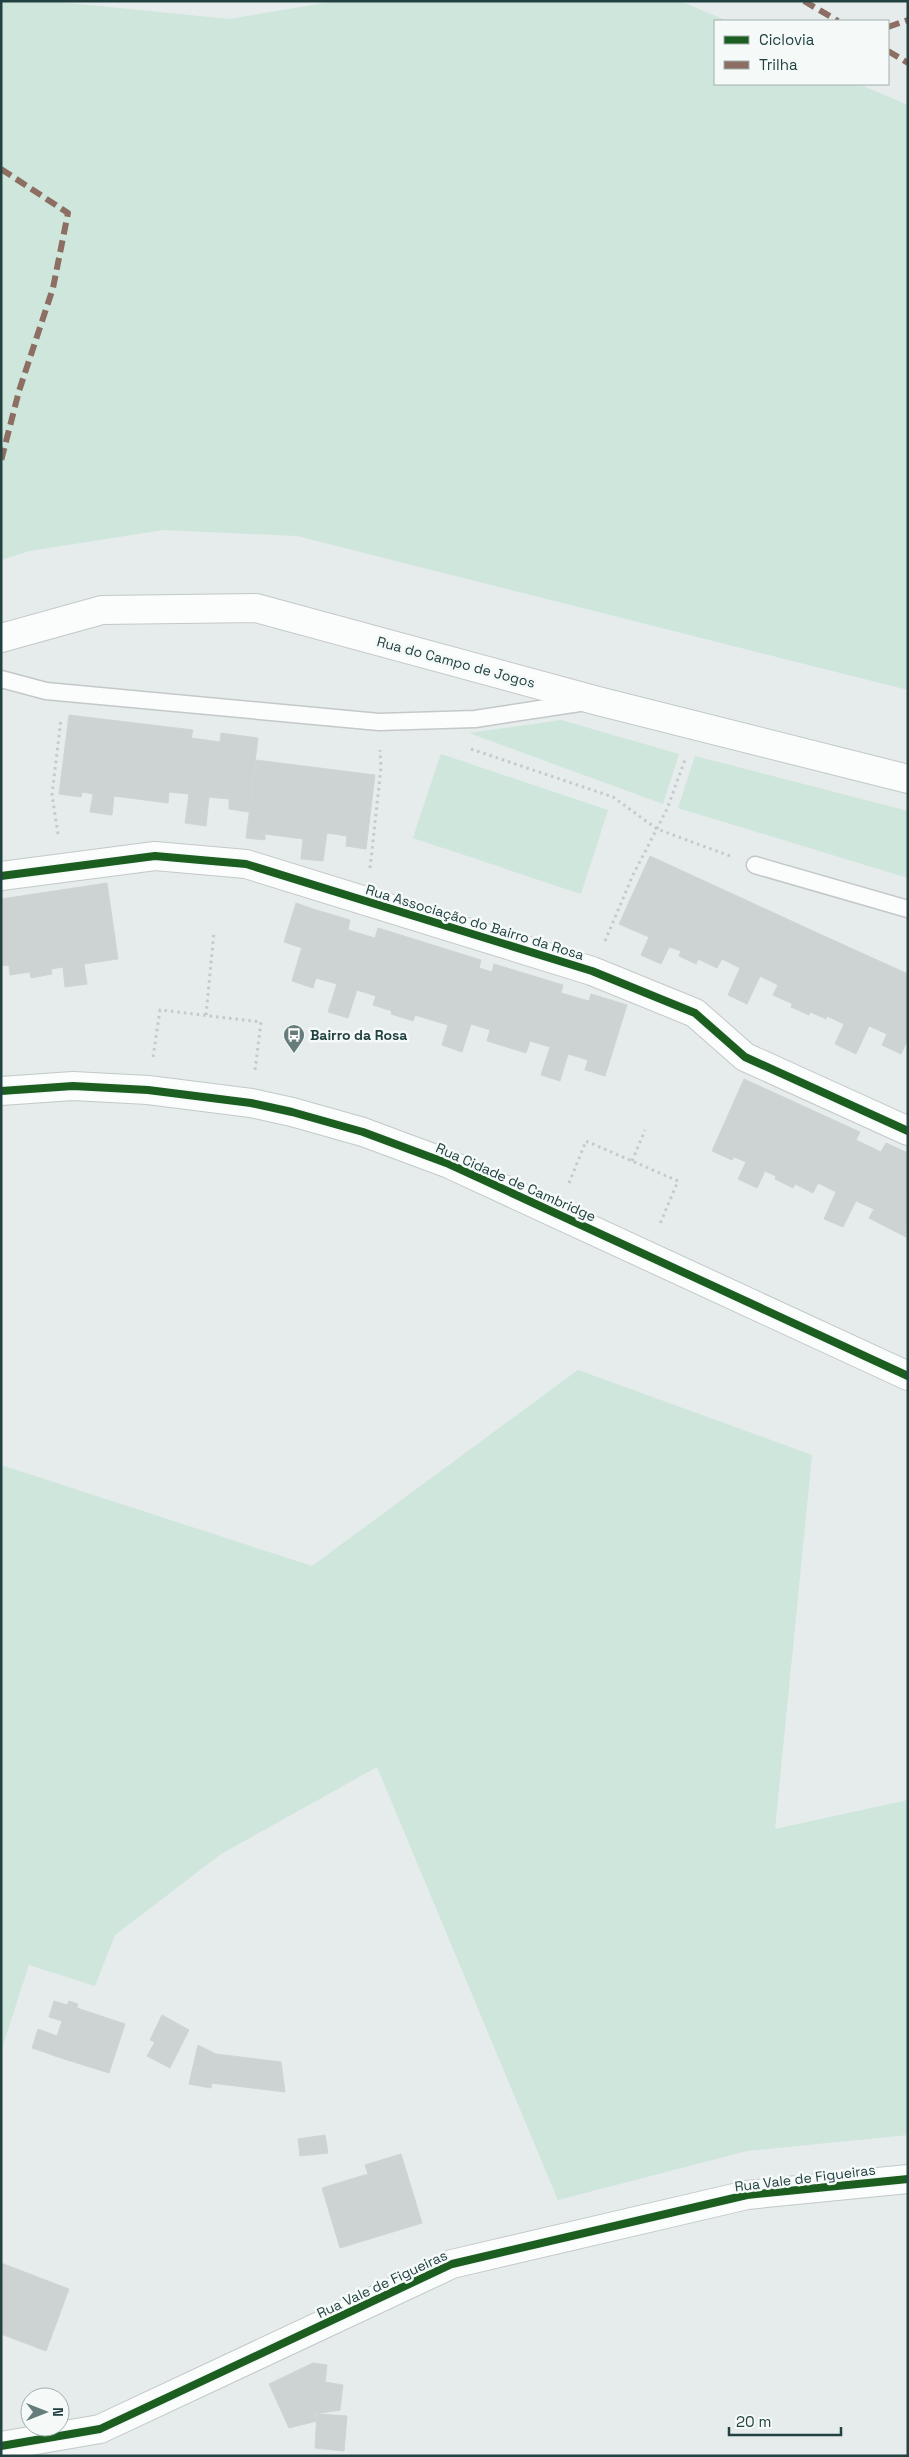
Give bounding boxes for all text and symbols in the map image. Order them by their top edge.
legend [714,20,889,85]
text: Ciclovia [759,30,815,49]
text: Trilha [759,55,798,74]
street label: Rua do Campo de Jogos [375,632,537,692]
street label: Rua Associação do Bairro da Rosa [364,880,586,964]
bus stop icon: Bairro da Rosa [282,1023,306,1054]
place label: Bairro da Rosa [310,1026,407,1044]
street label: Rua Cidade de Cambridge [433,1139,599,1225]
street label: Rua Vale de Figueiras [733,2160,877,2196]
street label: Rua Vale de Figueiras [314,2246,450,2322]
north arrow [20,2387,70,2437]
scale bar [729,2404,842,2436]
text: N [49,2407,67,2417]
text: 20 m [736,2412,771,2431]

